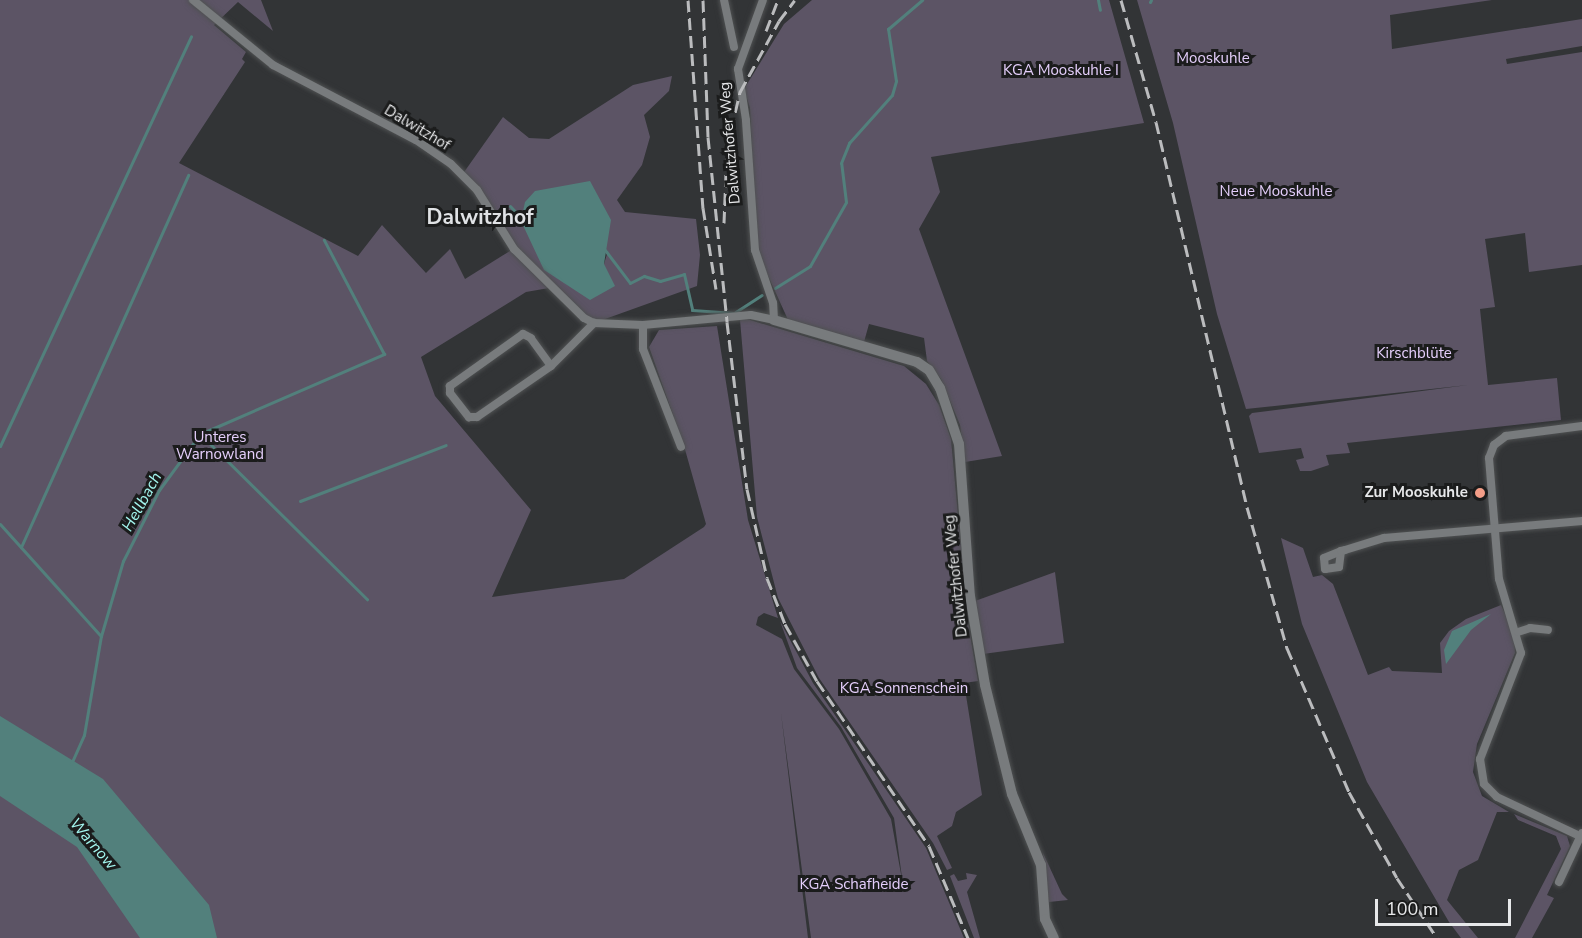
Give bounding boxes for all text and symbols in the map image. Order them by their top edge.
park label: Mooskuhle [1176,50,1250,68]
park label: KGA Mooskuhle I [1003,62,1119,80]
street label: Dalwitzhofer Weg [716,81,744,205]
street label: Dalwitzhof [381,101,453,155]
park label: Neue Mooskuhle [1220,183,1332,201]
district label: Dalwitzhof [426,204,534,230]
park label: Kirschblüte [1376,345,1452,363]
park label: Unteres Warnowland [176,428,264,463]
water label: Hellbach [118,469,166,535]
place label: Zur Mooskuhle [1365,484,1468,502]
marker: Zur Mooskuhle [1473,486,1487,500]
street label: Dalwitzhofer Weg [941,514,971,638]
park label: KGA Sonnenschein [840,680,968,698]
water label: Warnow [65,814,121,874]
park label: KGA Schafheide [800,876,908,894]
scale bar [1378,887,1514,925]
text: 100 m [1386,897,1438,921]

